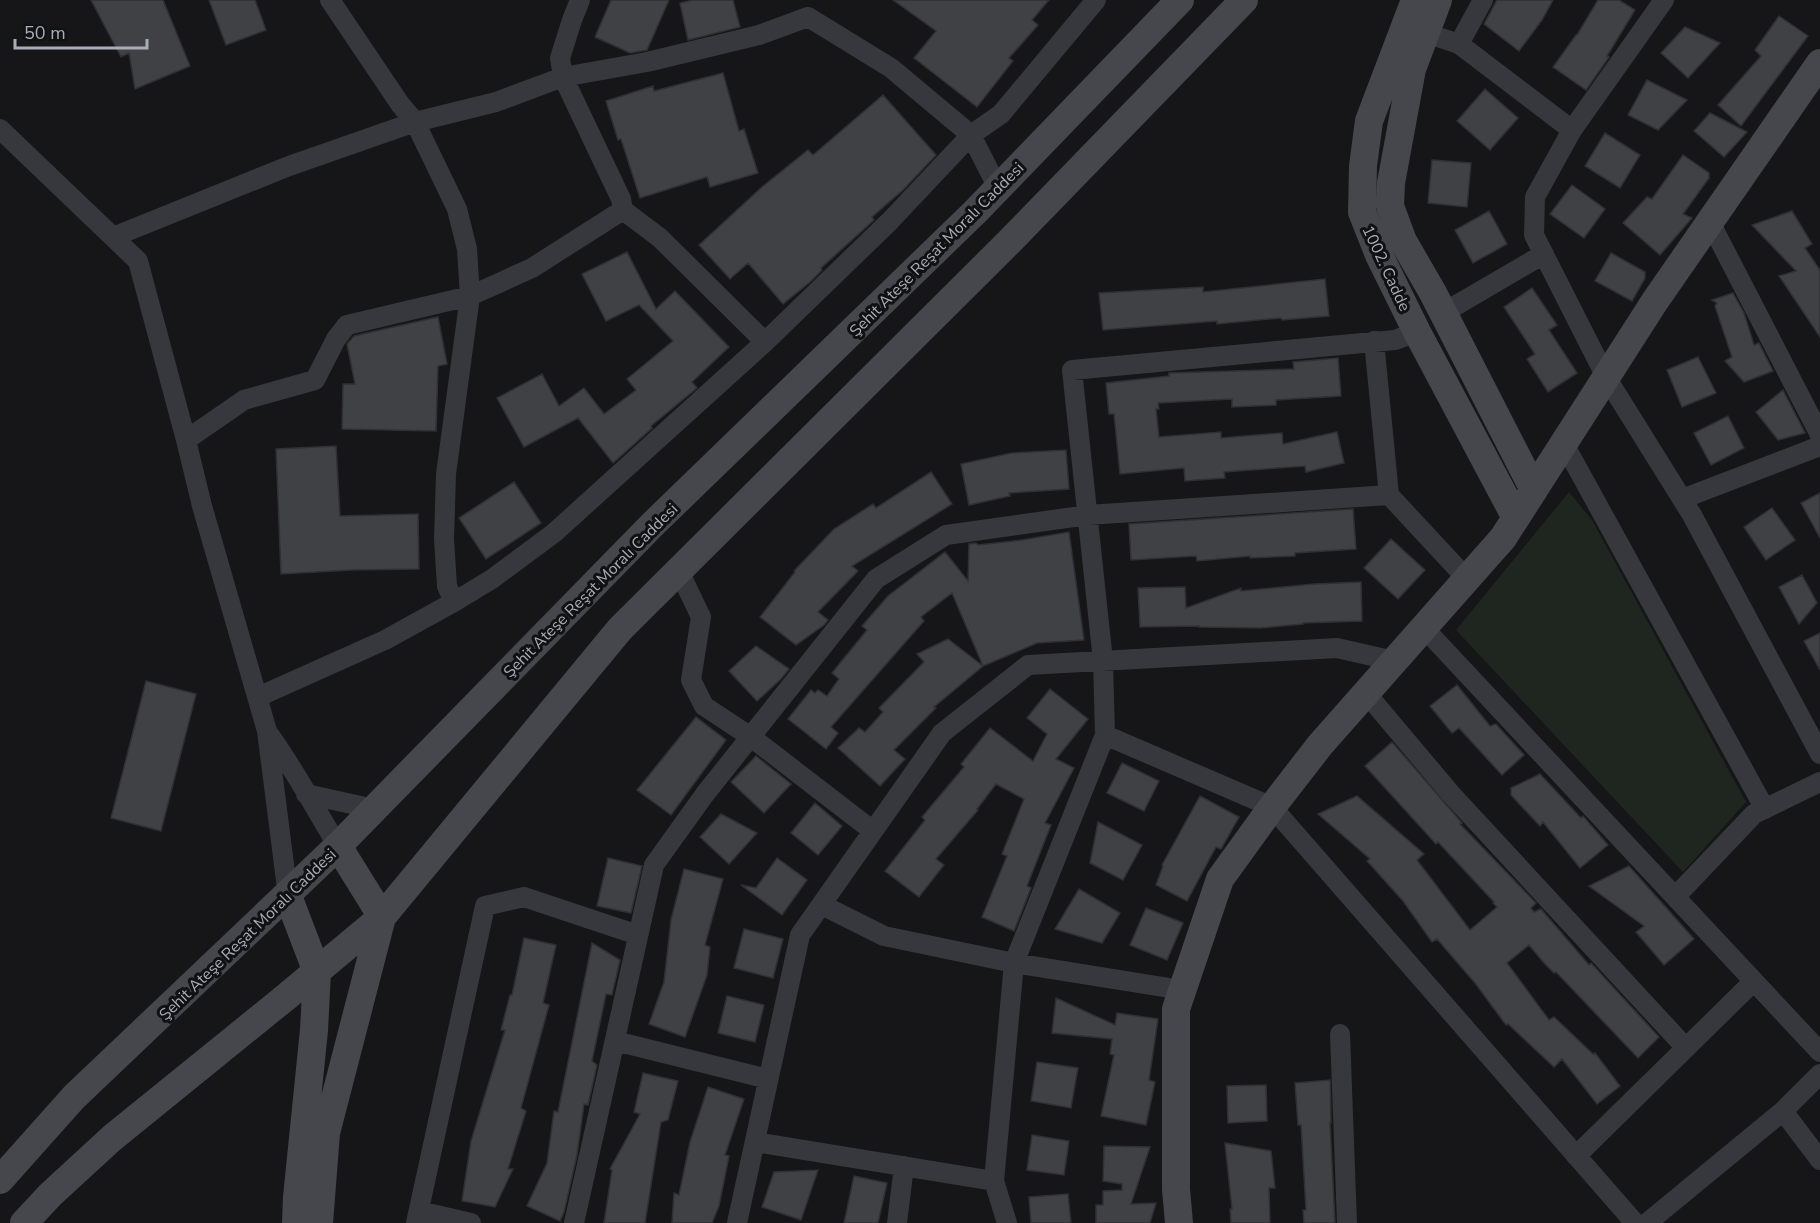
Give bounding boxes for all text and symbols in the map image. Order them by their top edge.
scale bar [15,12,147,50]
text: 50 m [24,21,66,45]
street label: Şehit Ateşe Reşat Moralı Caddesi [845,158,1029,342]
street label: 1002. Cadde [1357,222,1416,315]
street label: Şehit Ateşe Reşat Moralı Caddesi [499,499,683,683]
street label: Şehit Ateşe Reşat Moralı Caddesi [154,844,341,1025]

